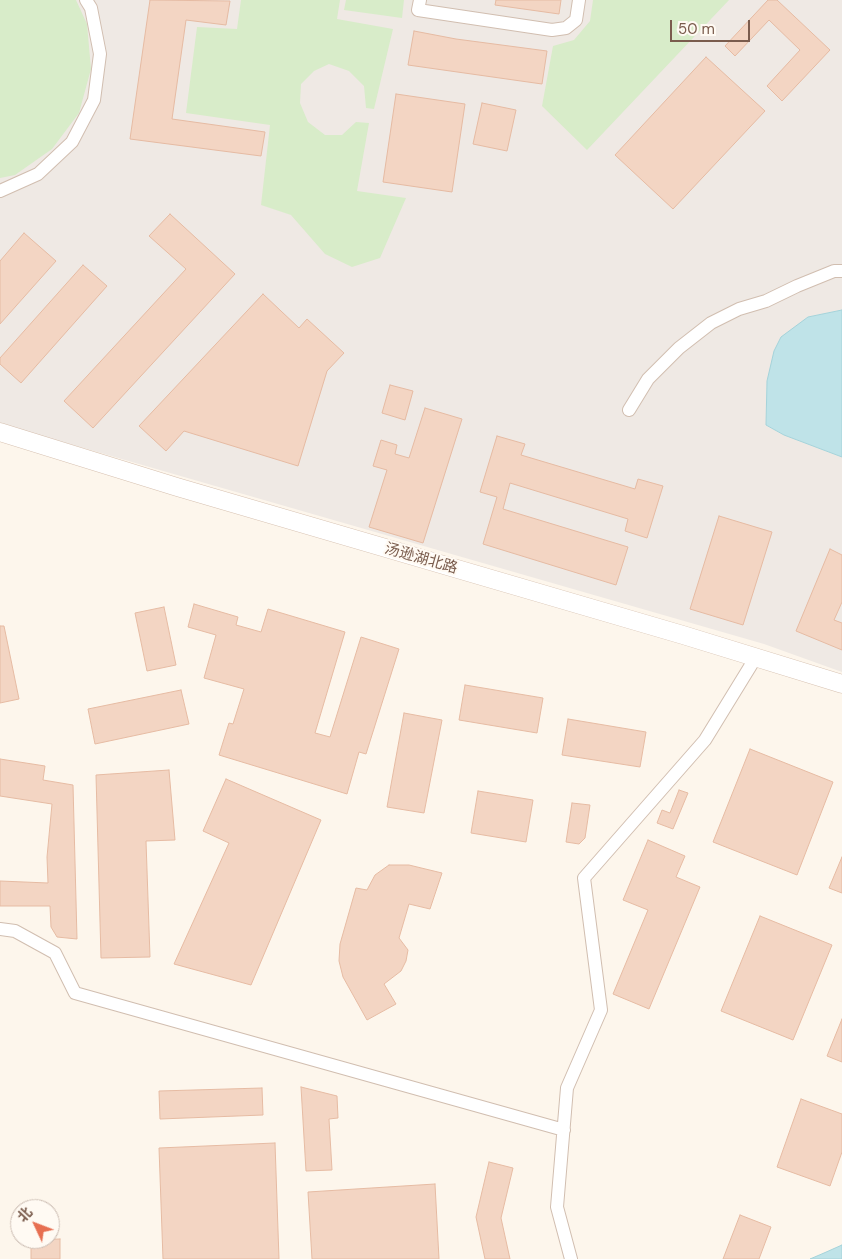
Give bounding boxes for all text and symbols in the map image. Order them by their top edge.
scale bar [672,10,752,42]
text: 50 m [678,19,715,39]
street label: 汤逊湖北路 [382,540,460,578]
north arrow [10,1199,60,1249]
text: 北 [13,1203,36,1226]

